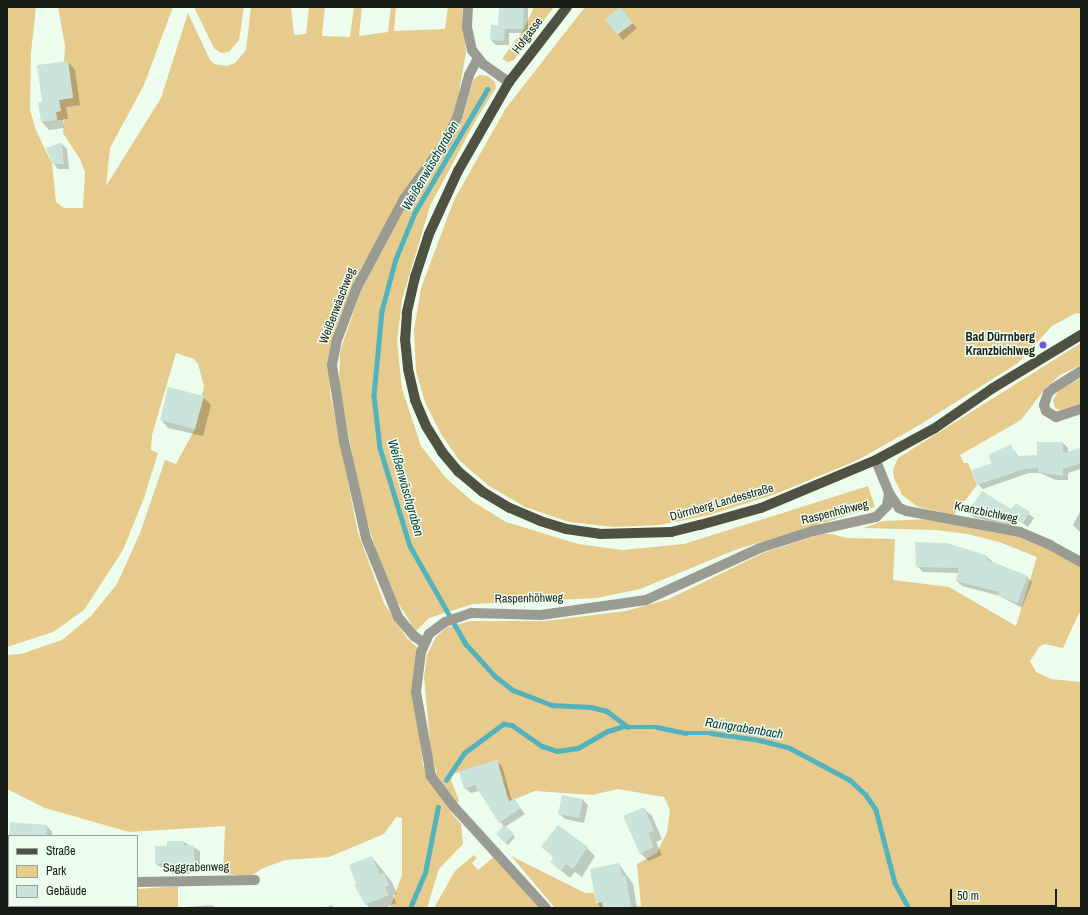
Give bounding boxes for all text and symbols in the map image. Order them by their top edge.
street label: Hofgasse [510,15,546,57]
water label: Weißenwäschgraben [399,119,463,213]
street label: Weißenwäschweg [317,266,359,346]
place label: Bad Dürrnberg Kranzbichlweg [966,331,1035,359]
marker: Bad Dürrnberg Kranzbichlweg [1038,340,1048,350]
water label: Weißenwäschgraben [384,438,426,538]
street label: Dürrnberg Landesstraße [668,481,776,525]
street label: Raspenhöhweg [800,498,870,528]
street label: Kranzbichlweg [953,499,1019,527]
street label: Raspenhöhweg [495,591,563,607]
water label: Raingrabenbach [704,715,784,743]
legend [8,835,138,907]
text: Straße [46,843,76,859]
street label: Saggrabenweg [163,860,229,876]
text: Park [46,863,66,879]
scale bar [952,881,1059,907]
text: Gebäude [46,883,87,899]
text: 50 m [957,888,979,904]

